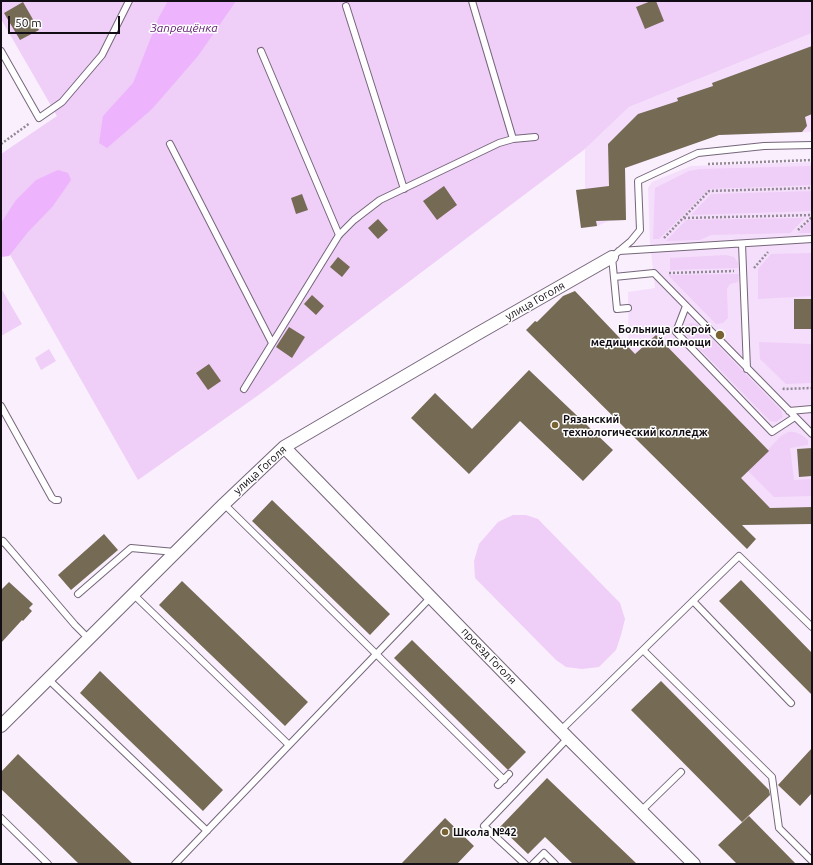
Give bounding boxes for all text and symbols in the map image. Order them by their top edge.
scale bar [10,8,122,34]
text: 50 m [15,16,42,29]
water label: Запрещёнка [150,21,218,35]
street label: улица Гоголя [503,279,567,323]
place label: Больница скорой медицинской помощи [591,322,711,348]
marker: Больница скорой медицинской помощи [714,329,726,341]
place label: Рязанский технологический колледж [563,412,708,438]
marker: Рязанский технологический колледж [550,420,560,430]
street label: улица Гоголя [231,443,289,497]
street label: проезд Гоголя [459,625,519,687]
place label: Школа №42 [453,825,517,839]
marker: Школа №42 [440,827,450,837]

